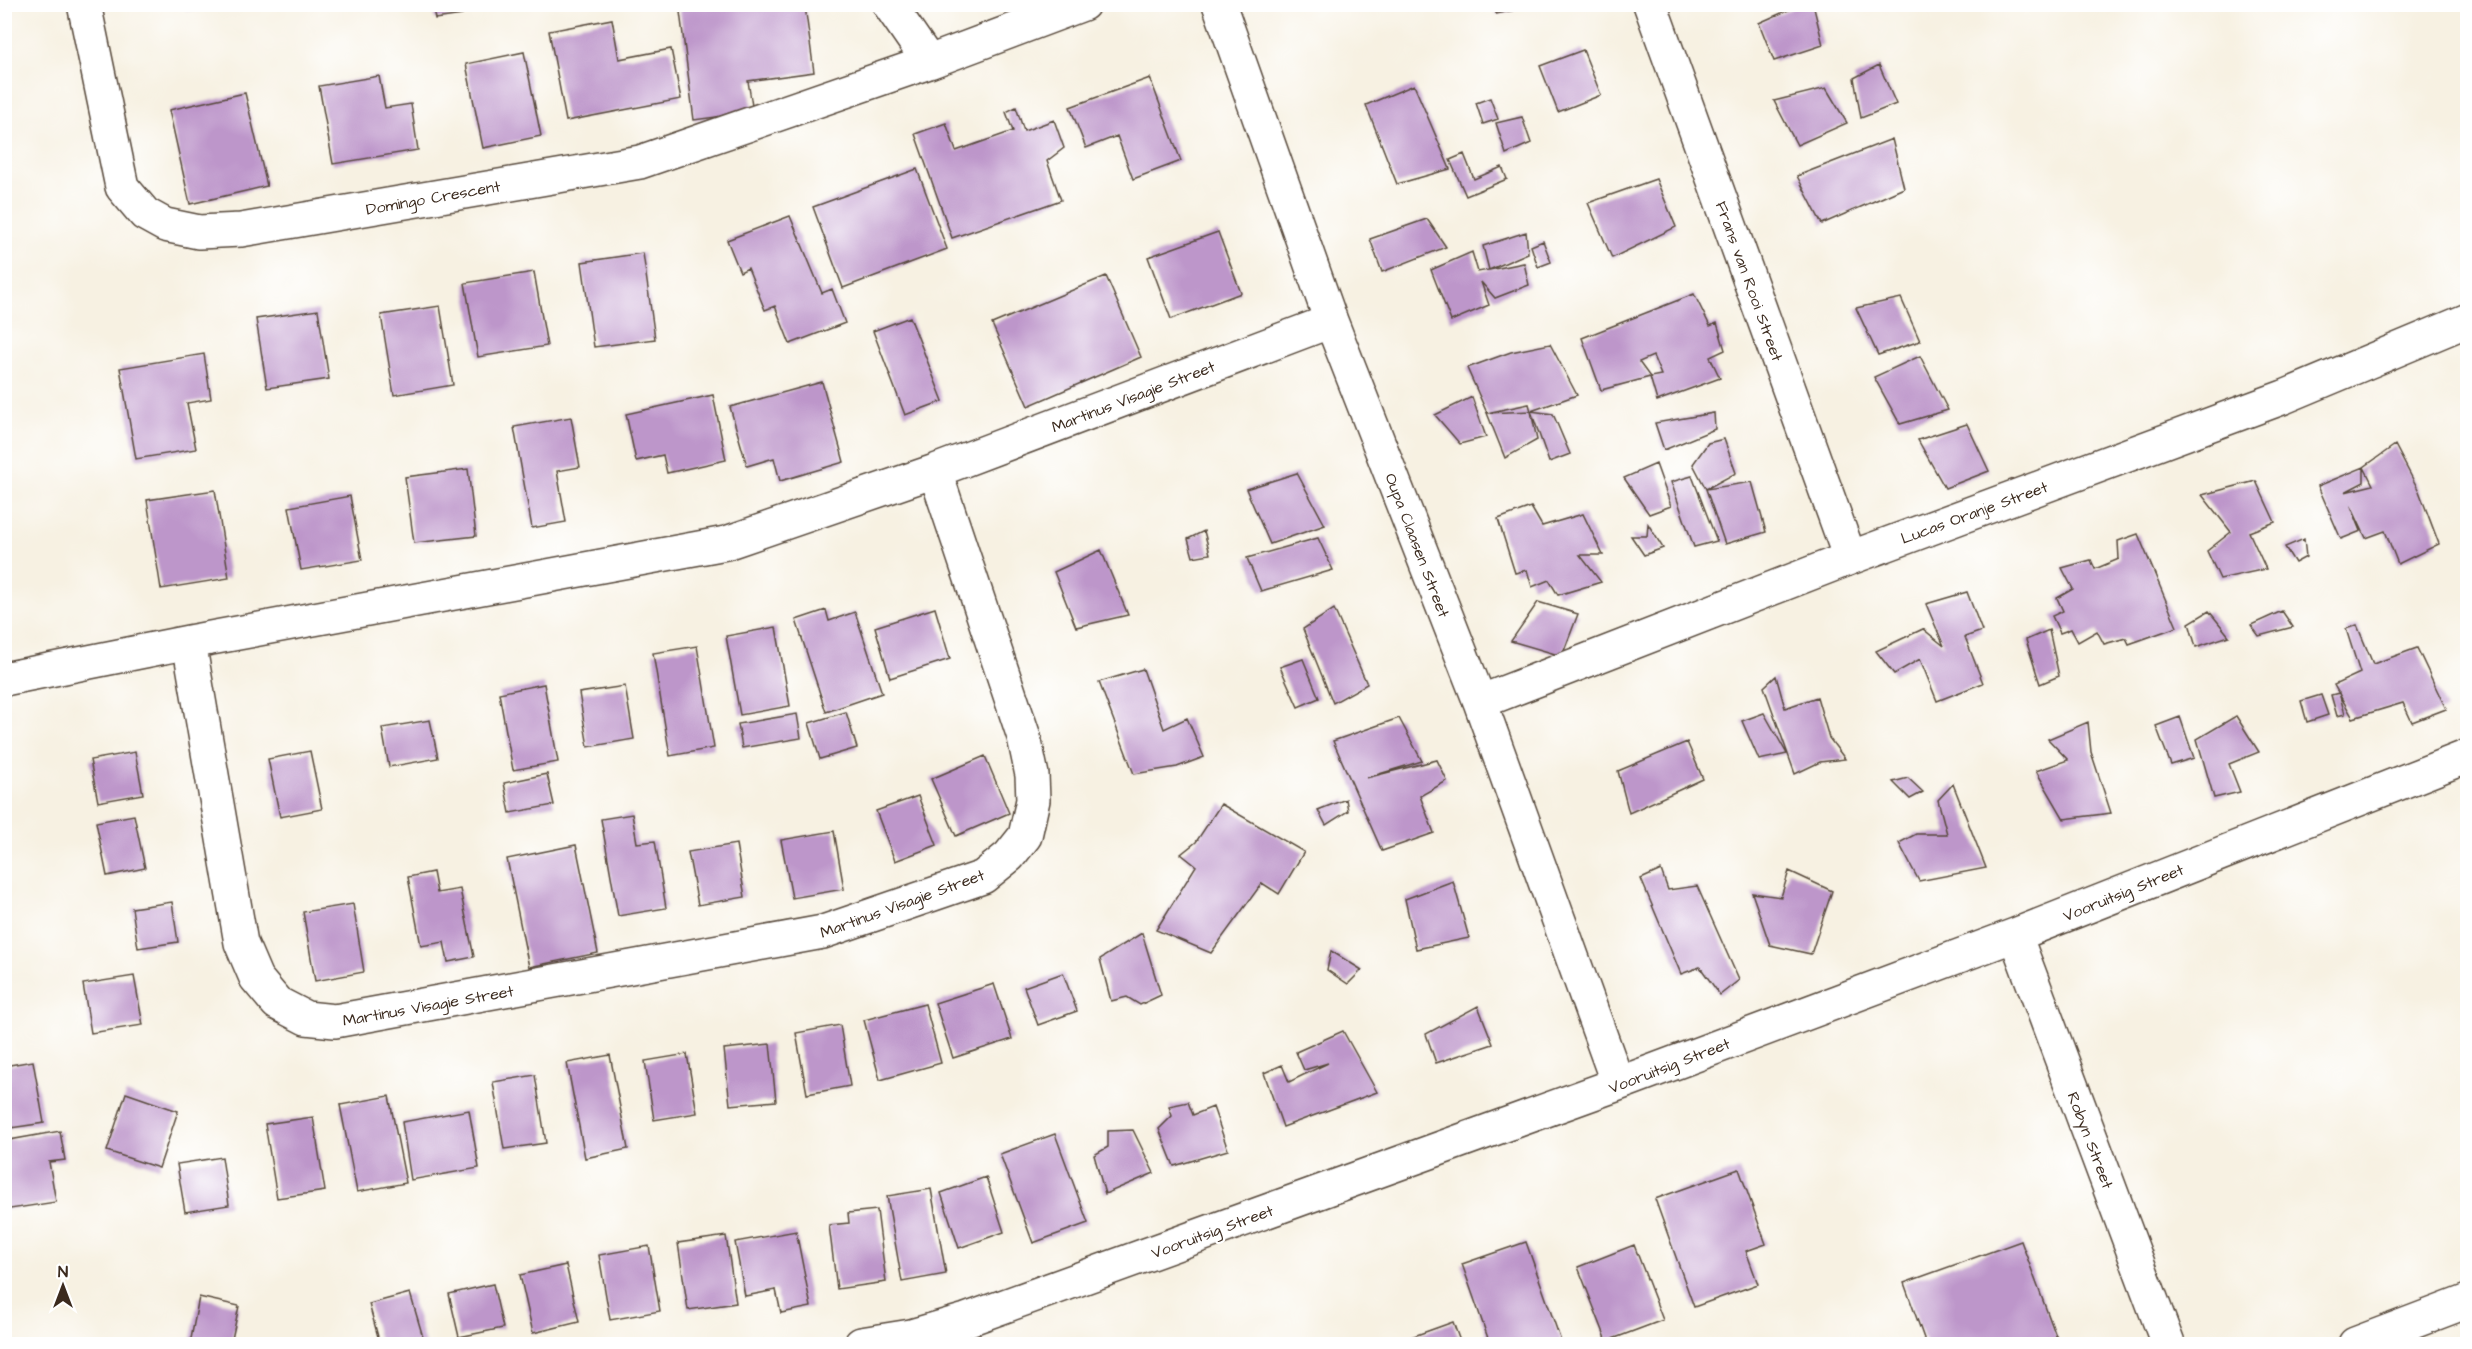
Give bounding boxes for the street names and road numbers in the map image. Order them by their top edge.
street label: Domingo Crescent [364,175,503,222]
street label: Frans van Rooi Street [1710,198,1788,365]
street label: Martinus Visagie Street [1048,355,1219,439]
street label: Oupa Claasen Street [1379,470,1455,621]
street label: Lucas Oranje Street [1898,476,2051,550]
street label: Vooruitsig Street [2060,858,2188,928]
street label: Martinus Visagie Street [817,864,988,945]
street label: Martinus Visagie Street [341,980,516,1033]
street label: Vooruitsig Street [1606,1032,1734,1100]
street label: Robyn Street [2061,1089,2119,1193]
street label: Vooruitsig Street [1148,1199,1277,1265]

